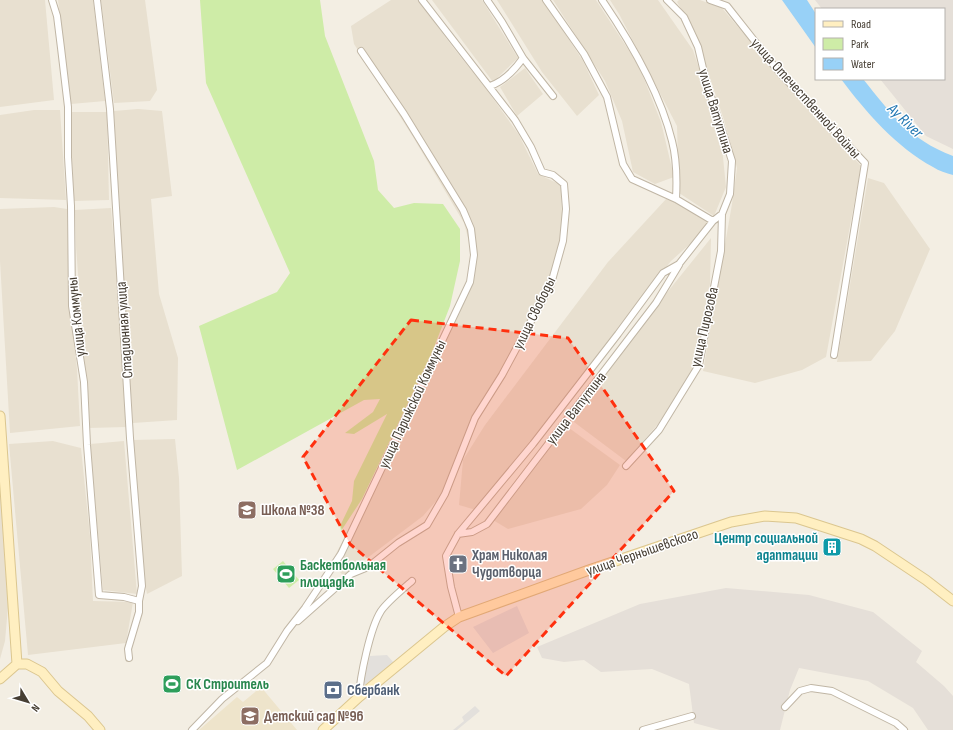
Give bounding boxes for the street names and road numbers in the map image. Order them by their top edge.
street label: улица Отечественной Войны [746,34,865,163]
street label: улица Ватутина [694,67,737,156]
street label: улица Свободы [509,274,560,353]
street label: улица Коммуны [63,276,90,358]
street label: Стадионная улица [112,281,137,379]
street label: улица Пирогова [686,285,723,369]
street label: улица Парижской Коммуны [374,337,451,472]
street label: улица Ватутина [542,368,611,449]
street label: улица Чернышевского [584,524,701,581]

